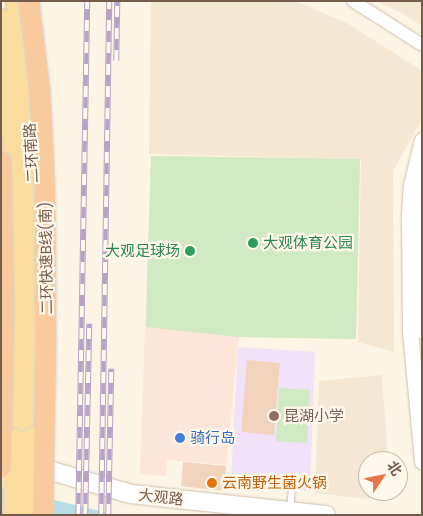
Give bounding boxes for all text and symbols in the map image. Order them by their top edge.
street label: 二环南路 [20,123,42,183]
street label: 二环快速B线(南) [36,201,56,315]
place label: 大观体育公园 [263,234,353,252]
marker: 大观体育公园 [247,237,259,249]
place label: 大观足球场 [105,242,180,260]
marker: 大观足球场 [184,245,196,257]
place label: 昆湖小学 [284,407,344,425]
marker: 昆湖小学 [268,410,280,422]
place label: 骑行岛 [190,429,235,447]
marker: 骑行岛 [174,432,186,444]
north arrow [358,451,408,501]
text: 北 [382,457,407,480]
place label: 云南野生菌火锅 [222,474,327,492]
marker: 云南野生菌火锅 [206,477,218,489]
street label: 大观路 [138,486,184,508]

